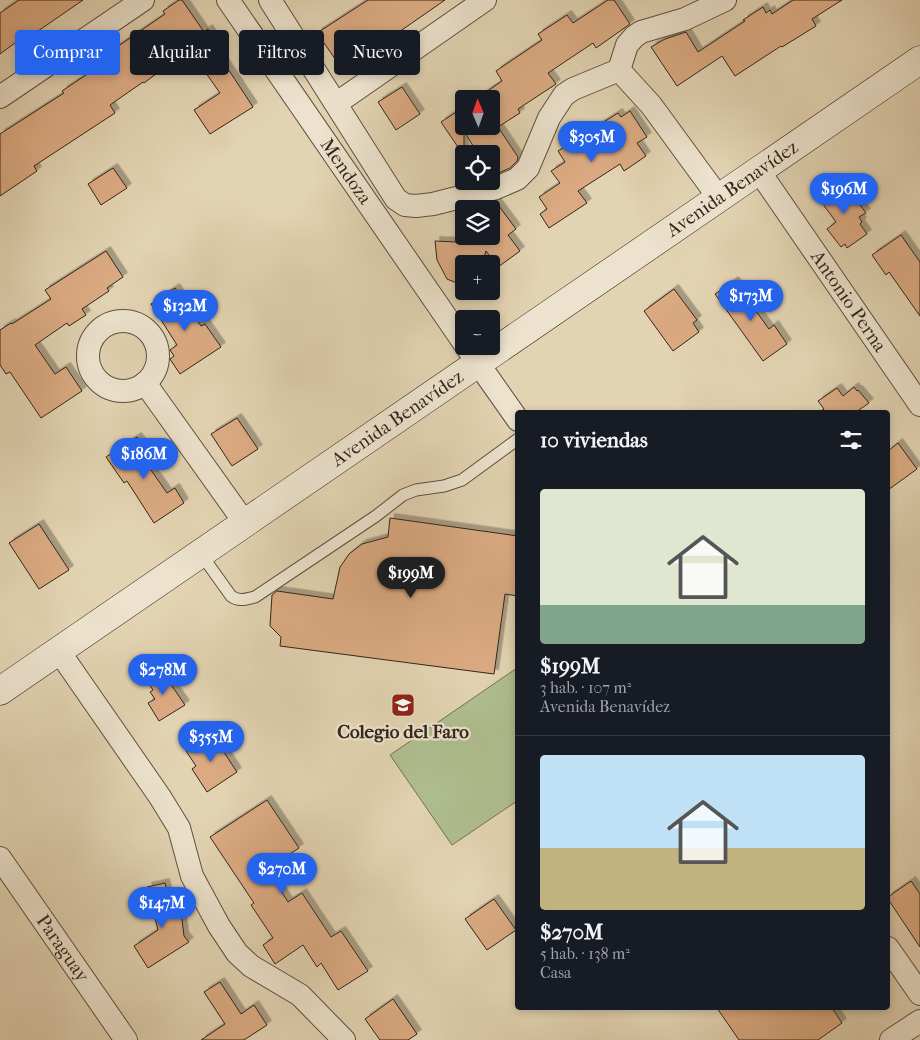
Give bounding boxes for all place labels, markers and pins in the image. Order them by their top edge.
pin: $305M [557,120,627,163]
pin: $196M [809,172,879,215]
pin: $173M [716,280,786,322]
pin: $132M [150,290,220,332]
pin: $186M [109,438,179,480]
pin: $199M [376,556,446,599]
pin: $278M [128,654,198,696]
school or university icon: Colegio del Faro [390,692,416,718]
pin: $355M [176,720,246,763]
place label: Colegio del Faro [337,721,469,743]
pin: $270M [247,852,317,895]
pin: $147M [127,886,197,929]

